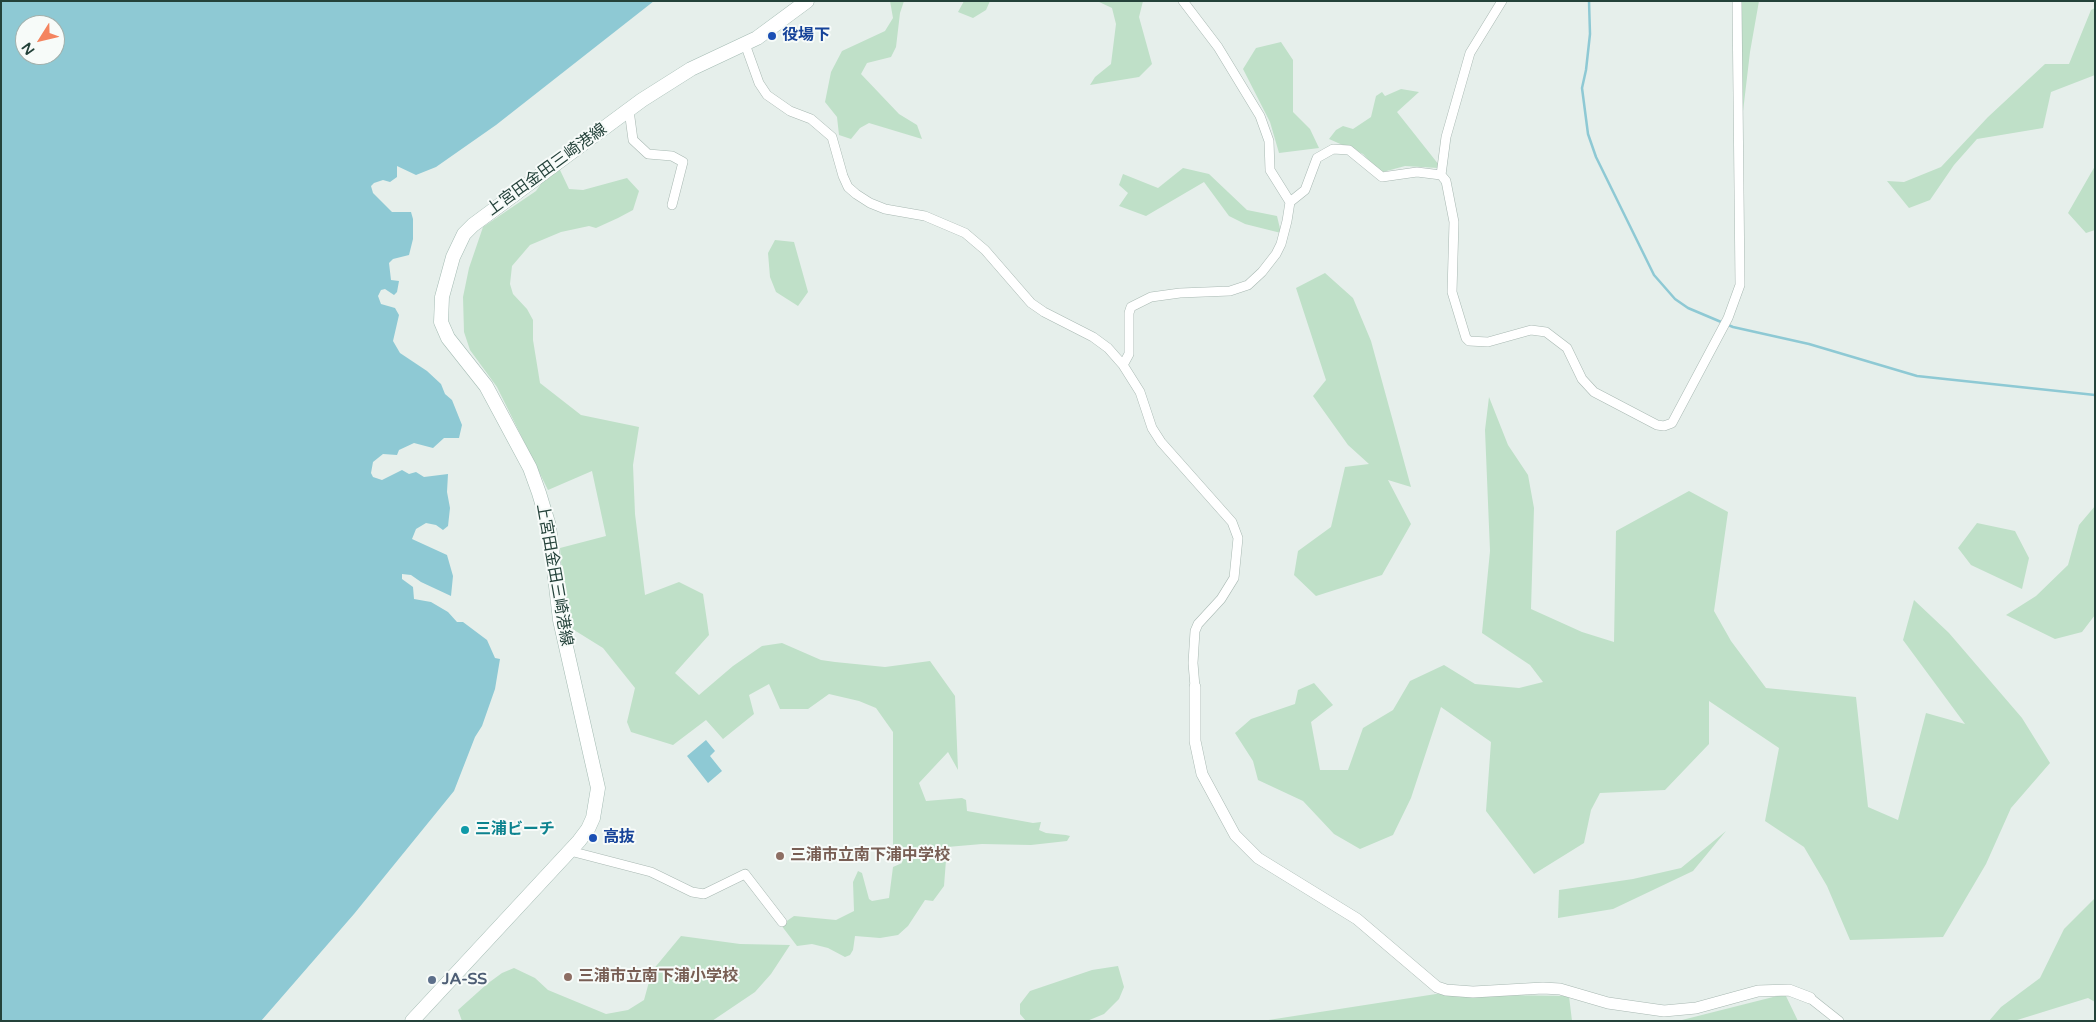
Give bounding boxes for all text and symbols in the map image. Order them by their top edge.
north arrow [15,15,65,65]
place label: 役場下 [782,26,830,46]
marker: 役場下 [766,30,778,42]
text: N [18,39,38,58]
street label: 上宮田金田三崎港線 [483,120,611,220]
street label: 上宮田金田三崎港線 [532,502,576,648]
place label: 三浦ビーチ [475,820,555,840]
marker: 三浦ビーチ [459,824,471,836]
place label: 高抜 [603,828,635,848]
marker: 高抜 [587,832,599,844]
place label: 三浦市立南下浦中学校 [790,846,950,866]
marker: 三浦市立南下浦中学校 [774,850,786,862]
place label: 三浦市立南下浦小学校 [578,967,738,987]
place label: JA-SS [442,970,487,990]
marker: 三浦市立南下浦小学校 [562,971,574,983]
marker: JA-SS [426,974,438,986]

